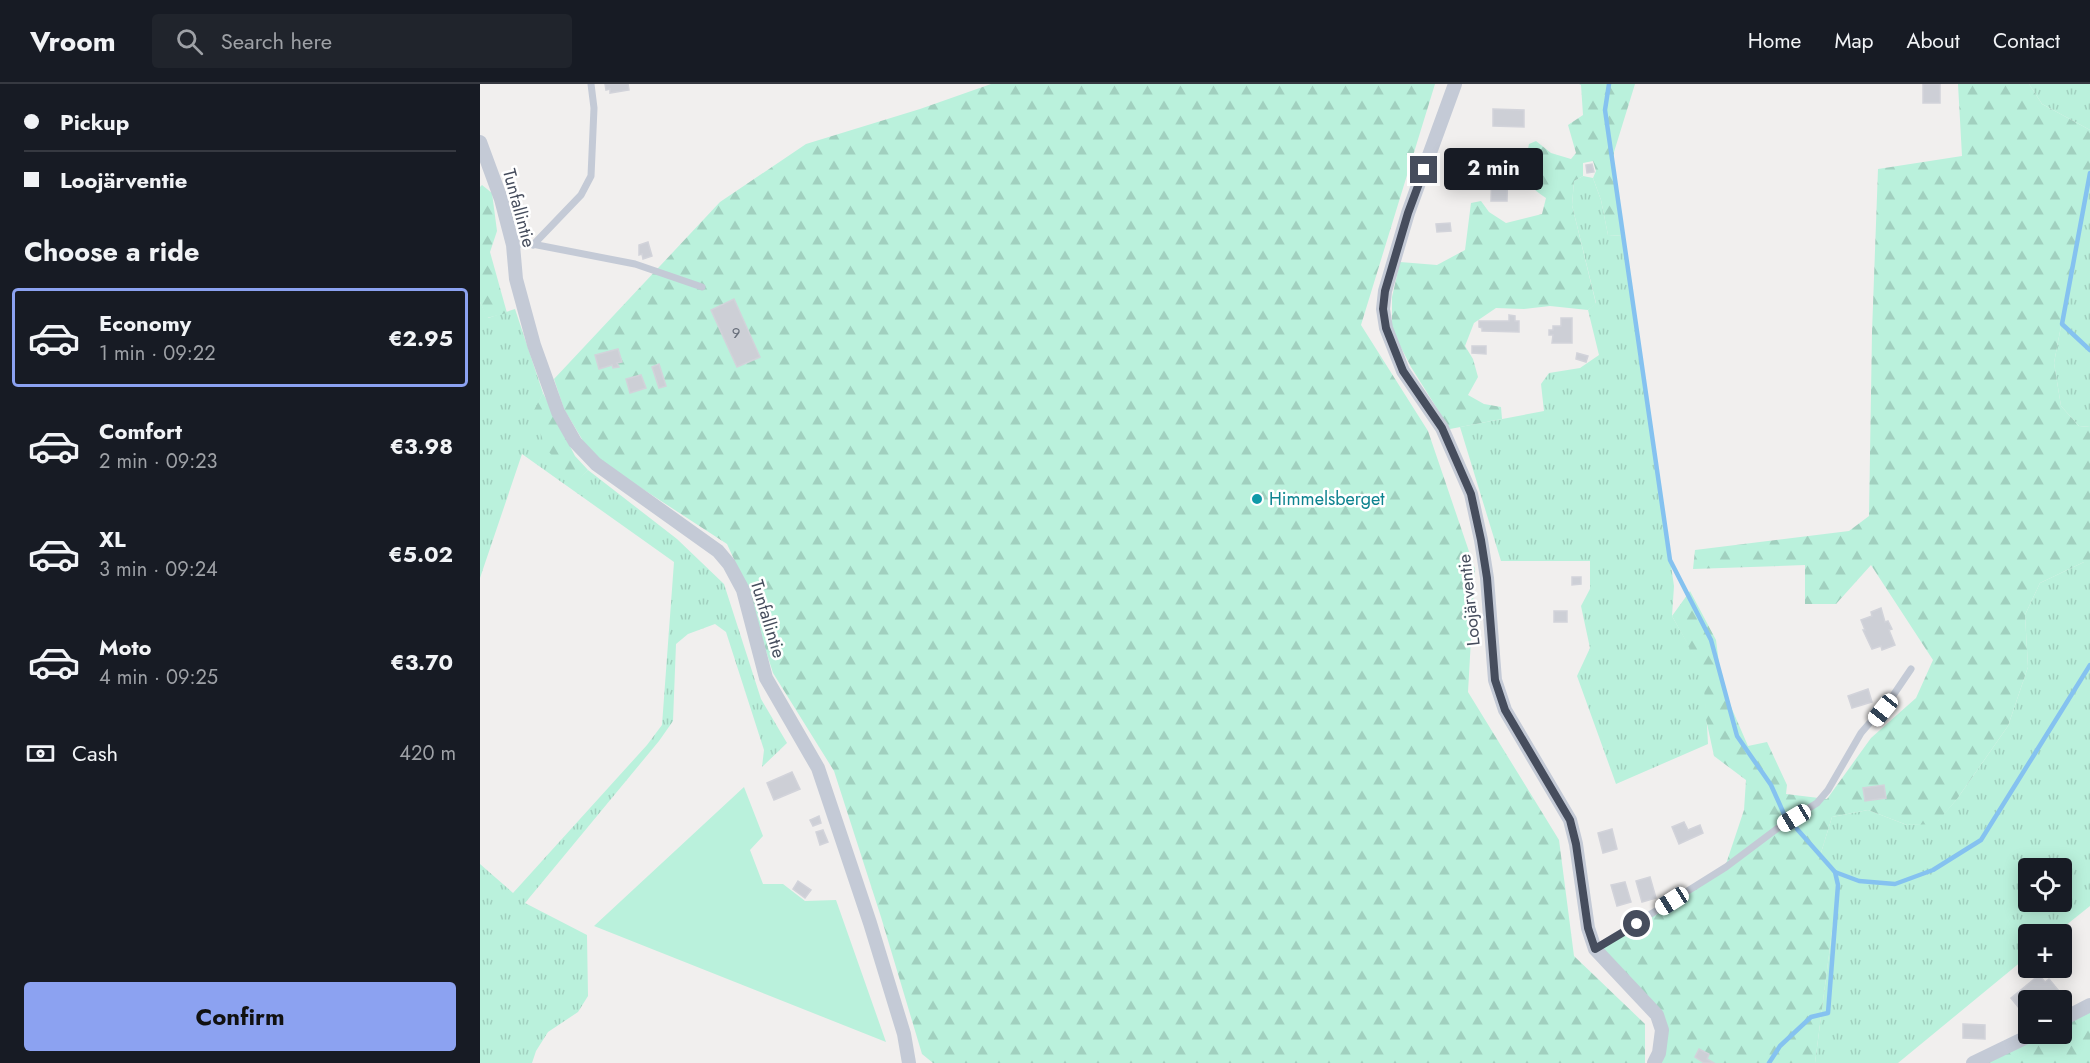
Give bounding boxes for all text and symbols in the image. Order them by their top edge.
search box [152,14,572,68]
text: Vroom [30,21,116,62]
icon: search [173,25,206,58]
text: Search here [221,25,332,57]
text: Home [1748,26,1801,56]
text: Map [1834,26,1874,56]
text: About [1907,26,1960,56]
text: Contact [1993,26,2060,56]
text: Pickup [60,106,129,138]
callout: 2 min [1445,149,1544,191]
text: 2 min [1467,154,1520,183]
route end [1410,156,1437,183]
text: Loojärventie [60,164,187,196]
street label: Tunfallintie [496,166,542,250]
text: Choose a ride [24,232,199,271]
text: Economy [99,307,191,339]
icon: car [27,311,81,365]
text: €2.95 [388,322,453,354]
house number: 9 [732,322,740,344]
text: 1 min · 09:22 [99,339,216,368]
text: Comfort [99,415,182,447]
icon: car [27,419,81,473]
text: €3.98 [390,430,453,462]
text: 2 min · 09:23 [99,447,218,476]
place label: Himmelsberget [1269,486,1385,512]
marker: Himmelsberget [1250,492,1264,506]
text: XL [99,523,126,555]
icon: car [27,527,81,581]
text: €5.02 [388,538,453,570]
street label: Loojärventie [1451,553,1487,647]
text: 3 min · 09:24 [99,555,218,584]
street label: Tunfallintie [744,577,792,661]
text: Moto [99,631,152,663]
icon: car [27,635,81,689]
text: €3.70 [390,646,453,678]
text: 4 min · 09:25 [99,663,218,692]
car [1865,690,1901,730]
icon: cash [24,737,57,770]
text: Cash [72,737,118,769]
text: 420 m [399,739,456,768]
car [1774,801,1814,835]
map controls [2018,858,2072,1044]
button: locate [2018,858,2072,912]
car [1652,884,1692,918]
route start [1623,910,1650,937]
button: + [2018,924,2072,978]
button: Confirm [24,982,456,1051]
button: − [2018,990,2072,1044]

